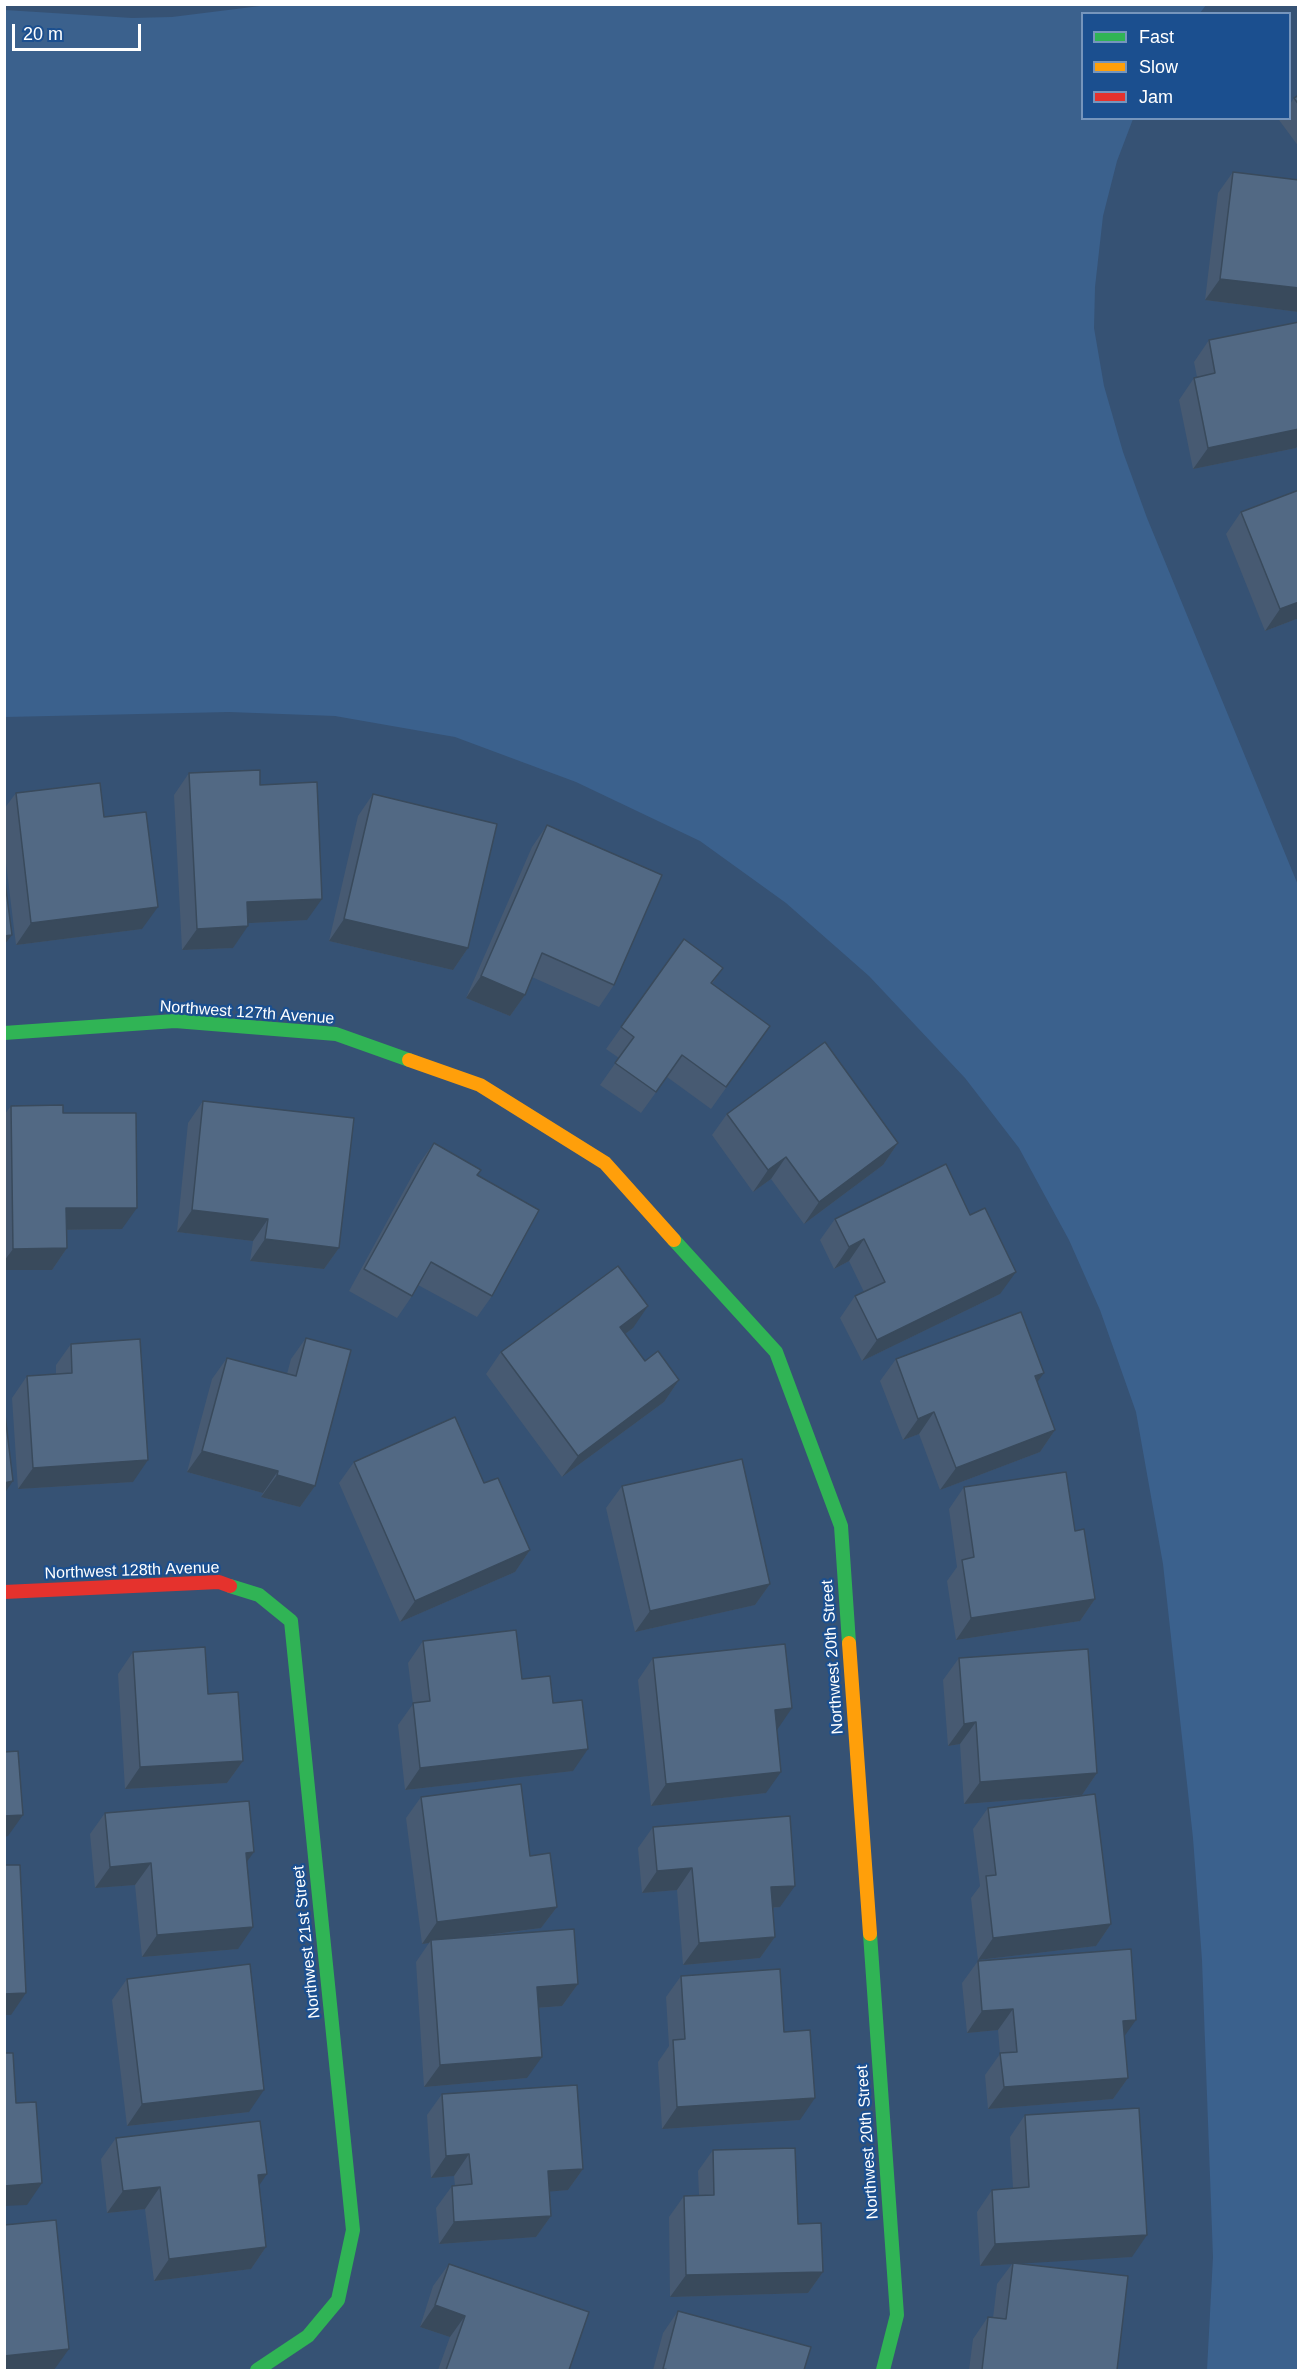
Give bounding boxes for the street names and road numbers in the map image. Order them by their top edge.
street label: Northwest 127th Avenue [159,997,335,1029]
street label: Northwest 128th Avenue [44,1558,220,1584]
street label: Northwest 20th Street [818,1579,848,1735]
street label: Northwest 21st Street [289,1864,325,2020]
street label: Northwest 20th Street [853,2064,883,2220]

